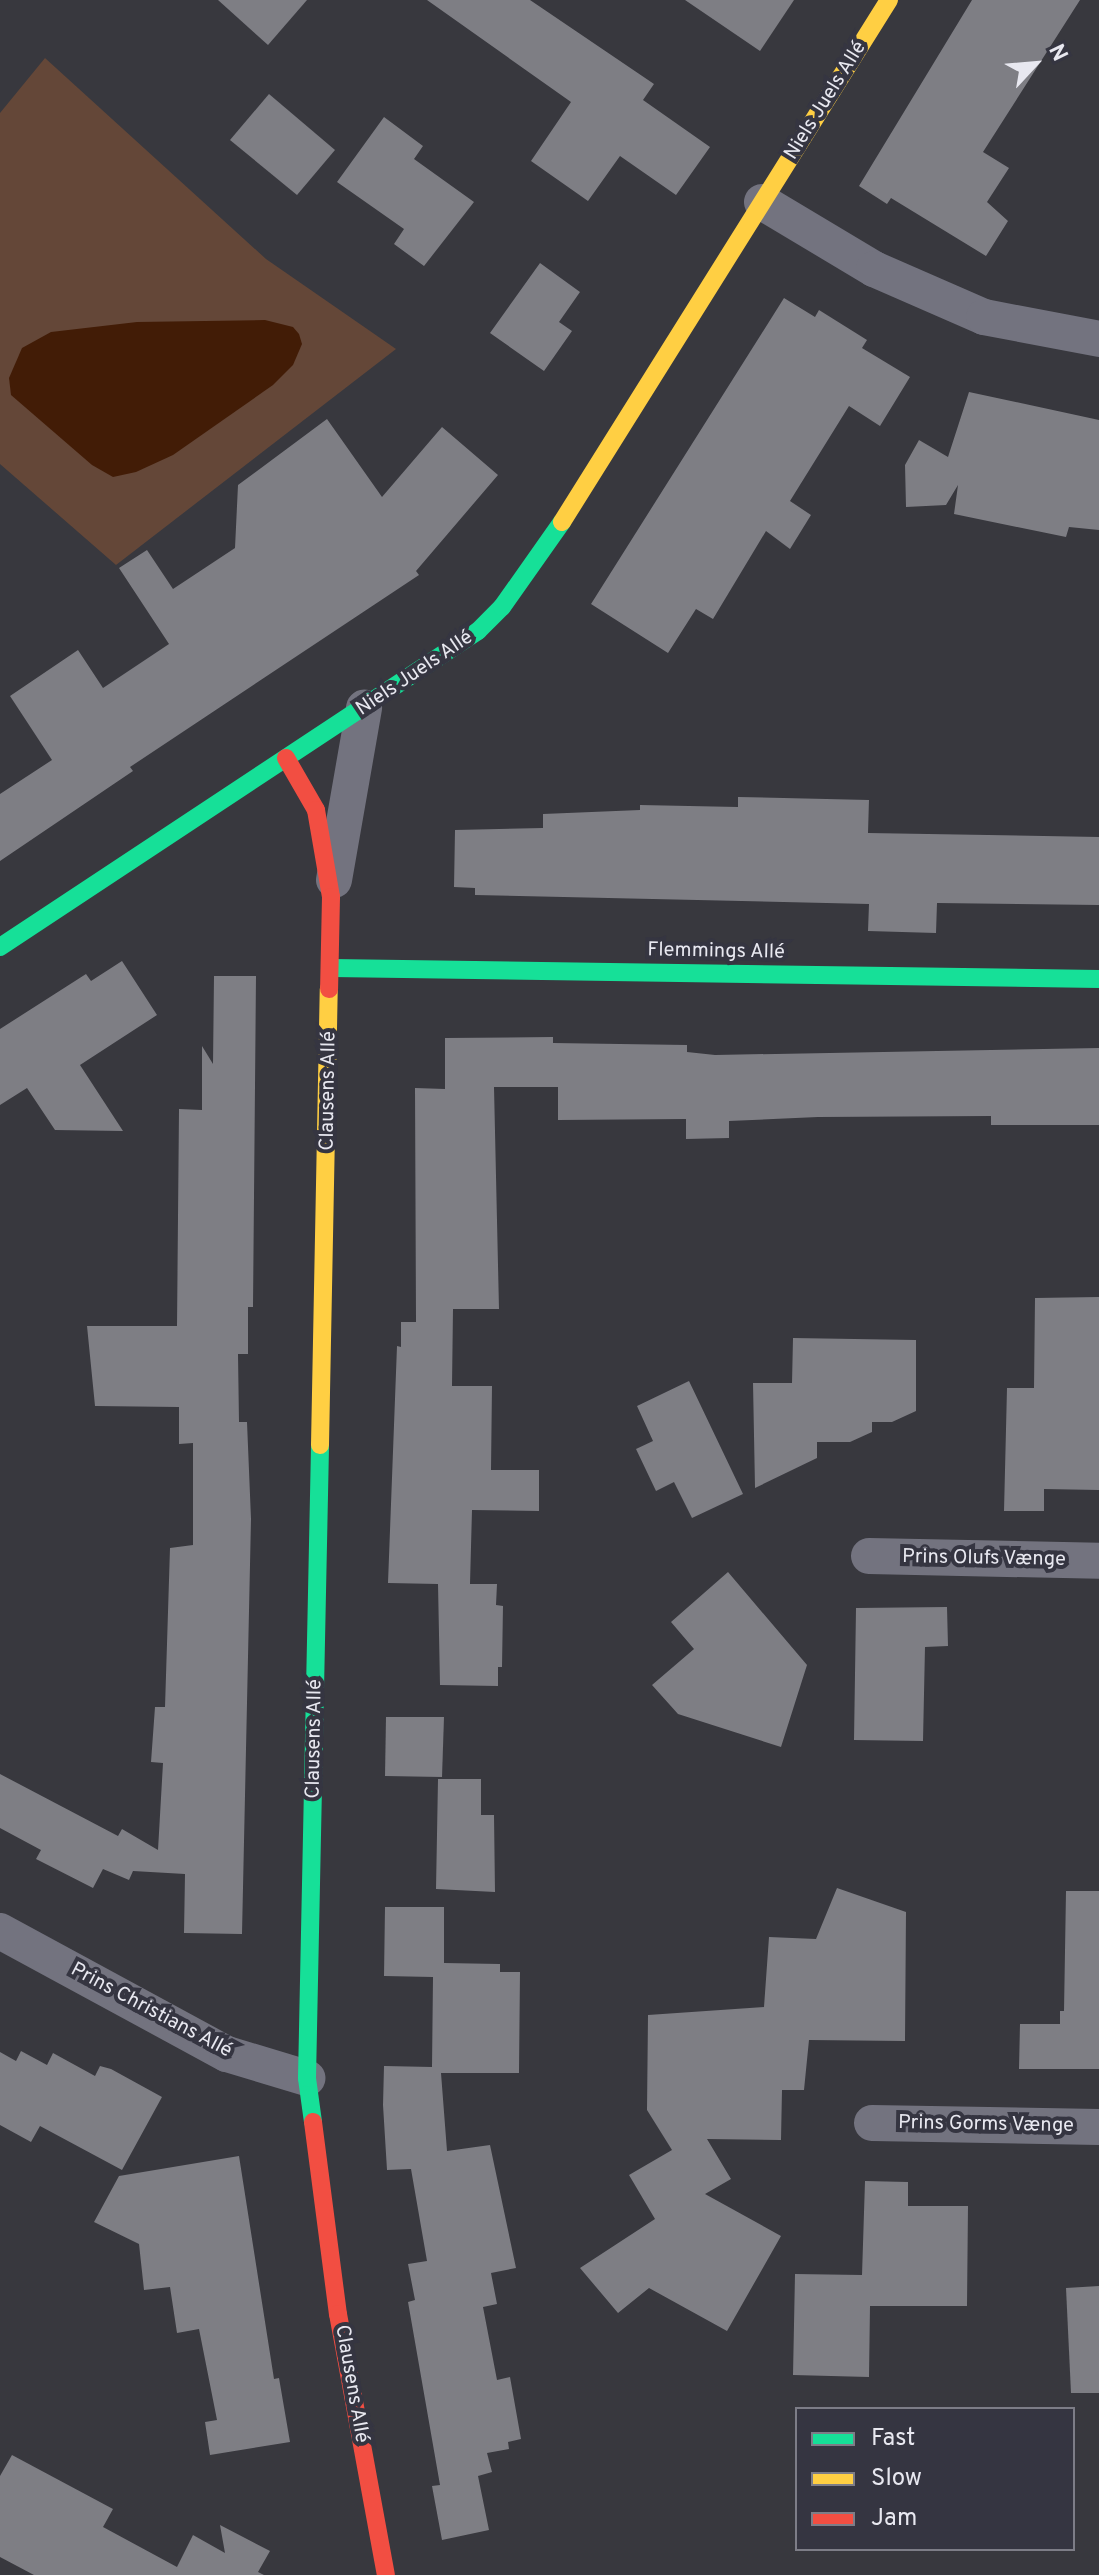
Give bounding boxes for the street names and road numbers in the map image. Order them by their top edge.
street label: Niels Juels Allé [780,37,872,165]
street label: Niels Juels Allé [352,626,478,722]
street label: Flemmings Allé [647,939,785,965]
street label: Clausens Allé [316,1031,342,1151]
street label: Prins Olufs Vænge [902,1546,1066,1572]
street label: Clausens Allé [302,1679,328,1799]
street label: Prins Christians Allé [66,1958,236,2064]
street label: Prins Gorms Vænge [897,2111,1075,2139]
street label: Clausens Allé [329,2323,373,2445]

